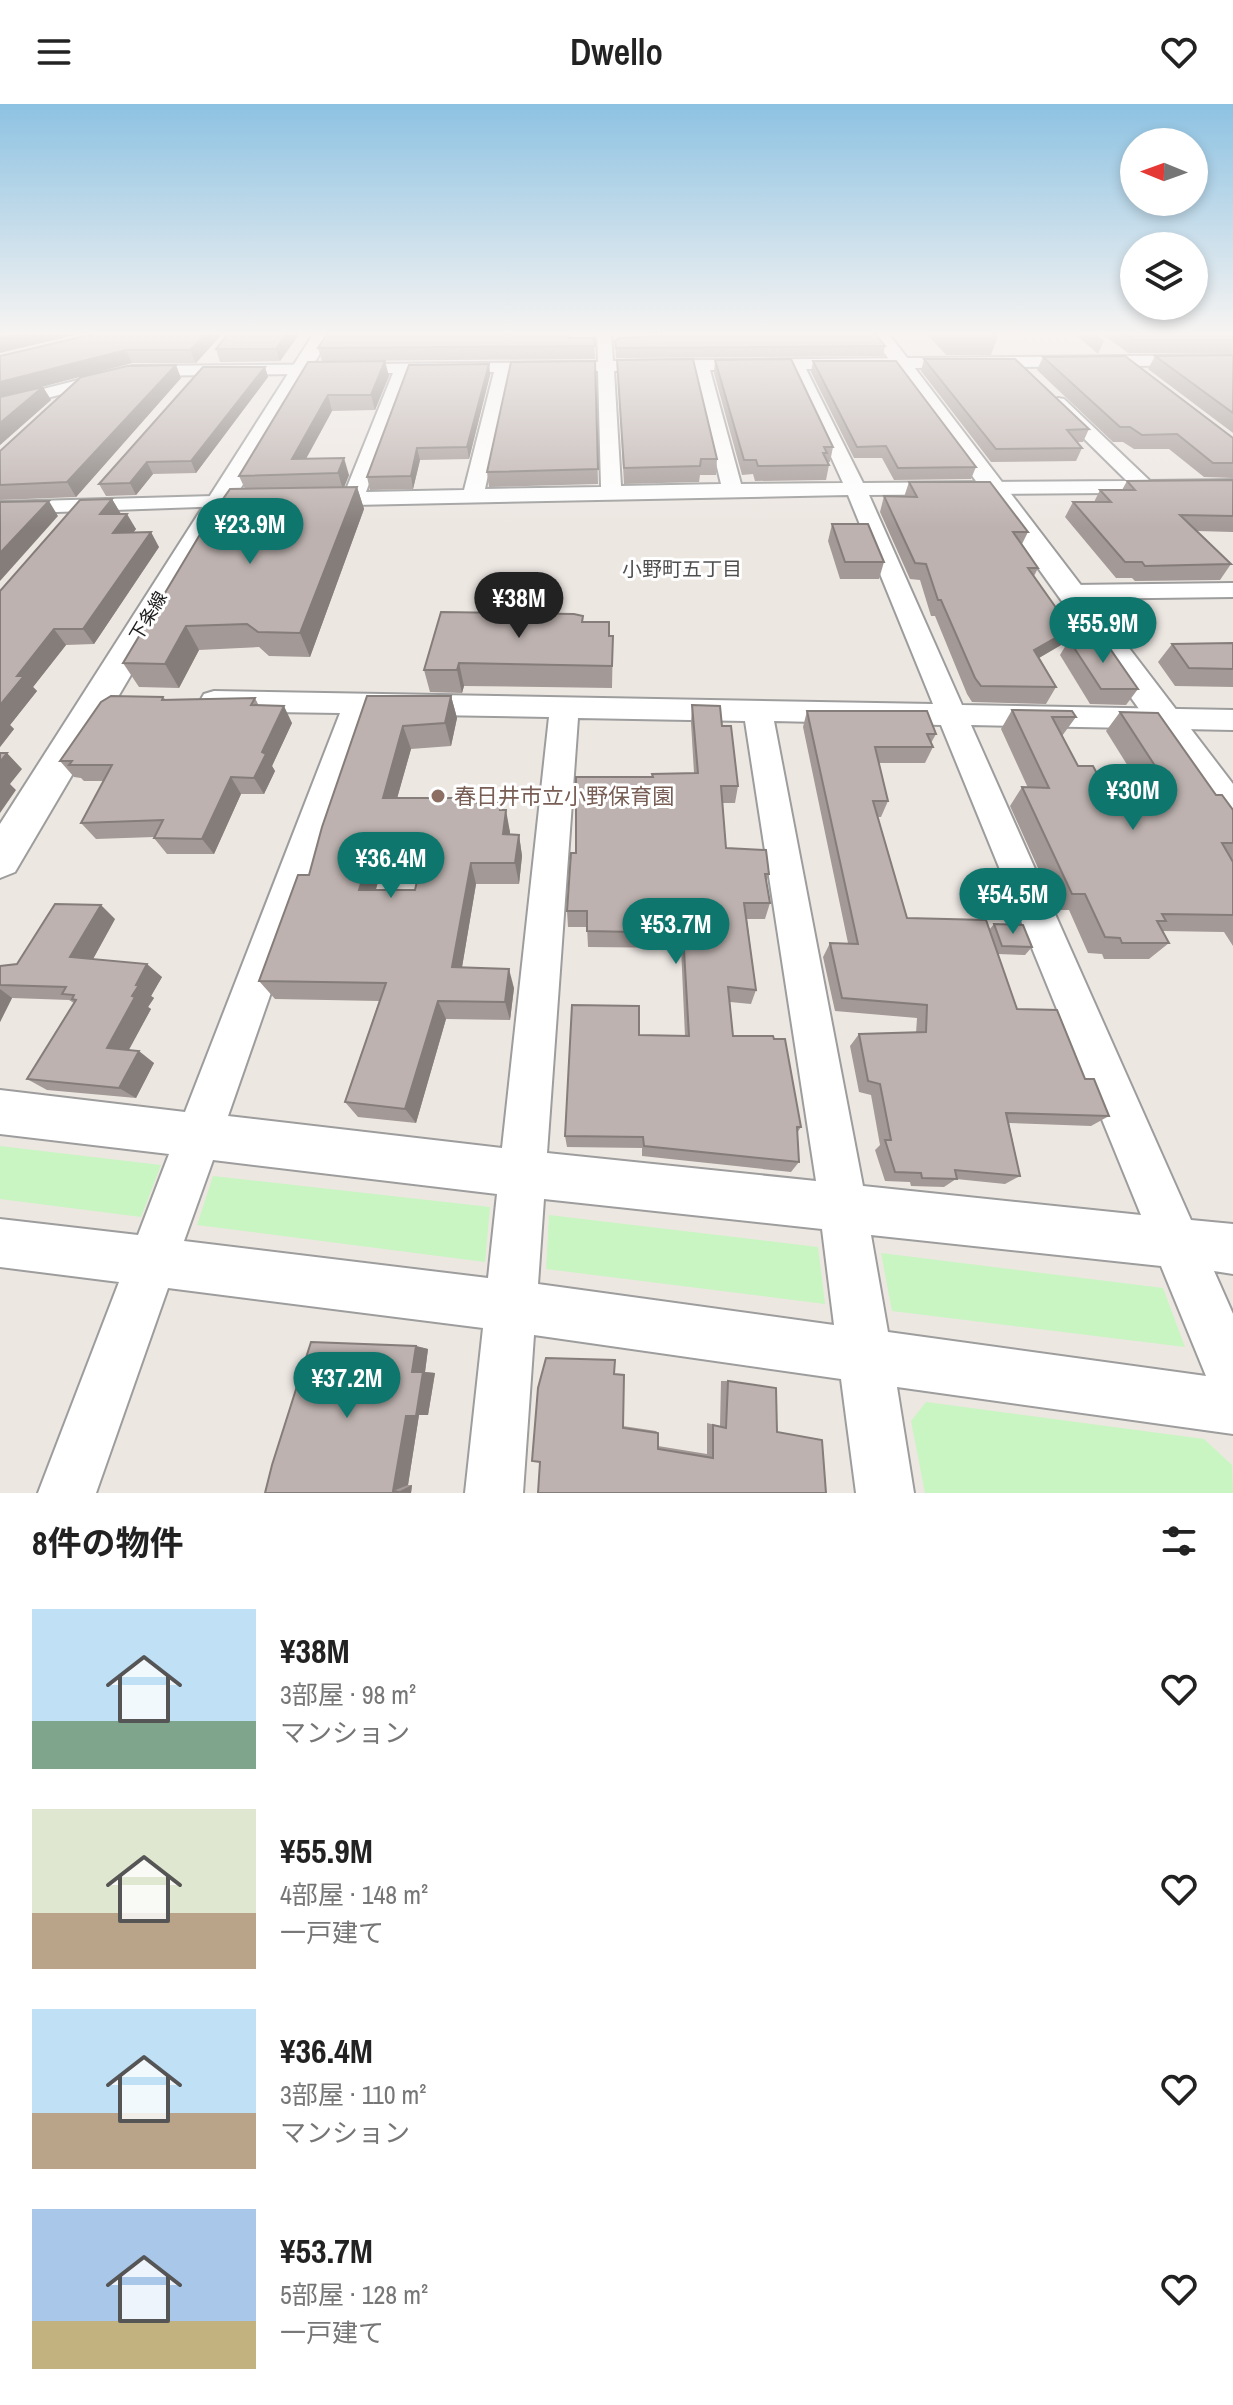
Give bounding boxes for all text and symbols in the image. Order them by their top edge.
text: Dwello [570,28,663,76]
icon: menu [32,30,76,74]
icon: heart [1157,30,1201,74]
north arrow [1120,128,1208,216]
map controls [1120,128,1208,320]
button: layers [1120,232,1208,320]
pin: ¥23.9M [185,498,315,566]
text: ¥23.9M [214,506,286,541]
district label: 小野町五丁目 [622,555,742,582]
pin: ¥38M [472,572,566,640]
text: ¥38M [492,580,546,615]
street label: 下条線 [123,586,173,646]
pin: ¥55.9M [1038,597,1168,665]
text: ¥55.9M [1067,605,1139,640]
pin: ¥30M [1086,764,1180,832]
text: ¥30M [1106,772,1160,807]
place label: 春日井市立小野保育園 [454,781,674,811]
marker: 春日井市立小野保育園 [429,787,447,805]
pin: ¥36.4M [326,832,456,900]
text: ¥36.4M [355,840,427,875]
pin: ¥54.5M [948,868,1078,936]
text: ¥54.5M [977,876,1049,911]
pin: ¥53.7M [611,898,741,966]
text: ¥53.7M [640,906,712,941]
pin: ¥37.2M [282,1352,412,1420]
text: ¥37.2M [311,1360,383,1395]
icon: filters [1157,1519,1201,1563]
text: 8件の物件 [32,1520,184,1566]
text: ¥38M [280,1628,350,1674]
icon: home [96,1641,192,1737]
icon: heart [1157,1667,1201,1711]
text: 3部屋 · 98 m² [280,1677,416,1712]
text: マンション [280,1715,410,1750]
text: ¥55.9M [280,1828,373,1874]
icon: home [96,1841,192,1937]
icon: heart [1157,1867,1201,1911]
text: 4部屋 · 148 m² [280,1877,428,1912]
text: 一戸建て [280,1915,384,1950]
text: ¥36.4M [280,2028,373,2074]
icon: home [96,2041,192,2137]
icon: heart [1157,2067,1201,2111]
text: 3部屋 · 110 m² [280,2077,426,2112]
text: マンション [280,2115,410,2150]
text: ¥53.7M [280,2228,373,2274]
icon: home [96,2241,192,2337]
icon: heart [1157,2267,1201,2311]
text: 5部屋 · 128 m² [280,2277,428,2312]
text: 一戸建て [280,2315,384,2350]

